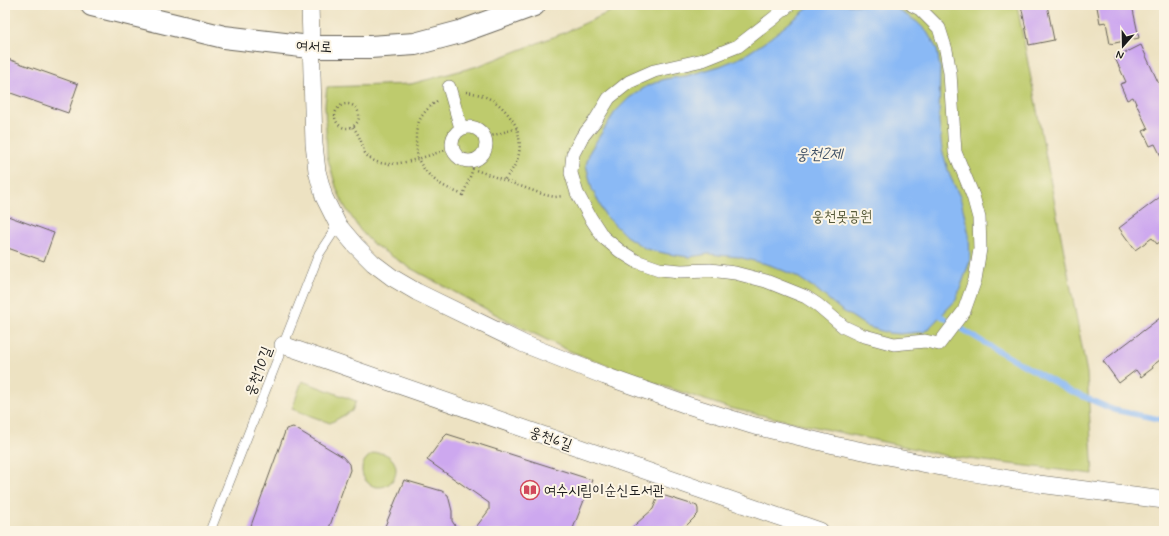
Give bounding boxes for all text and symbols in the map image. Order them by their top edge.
north arrow [1103,26,1143,66]
street label: 여서로 [295,36,333,58]
text: N [1114,47,1126,62]
water label: 웅천2제 [796,144,844,165]
park label: 웅천못공원 [812,207,872,227]
street label: 웅천10길 [240,344,277,399]
street label: 웅천6길 [527,422,575,456]
library icon: 여수시립이순신도서관 [519,479,541,501]
place label: 여수시립이순신도서관 [544,481,665,501]

